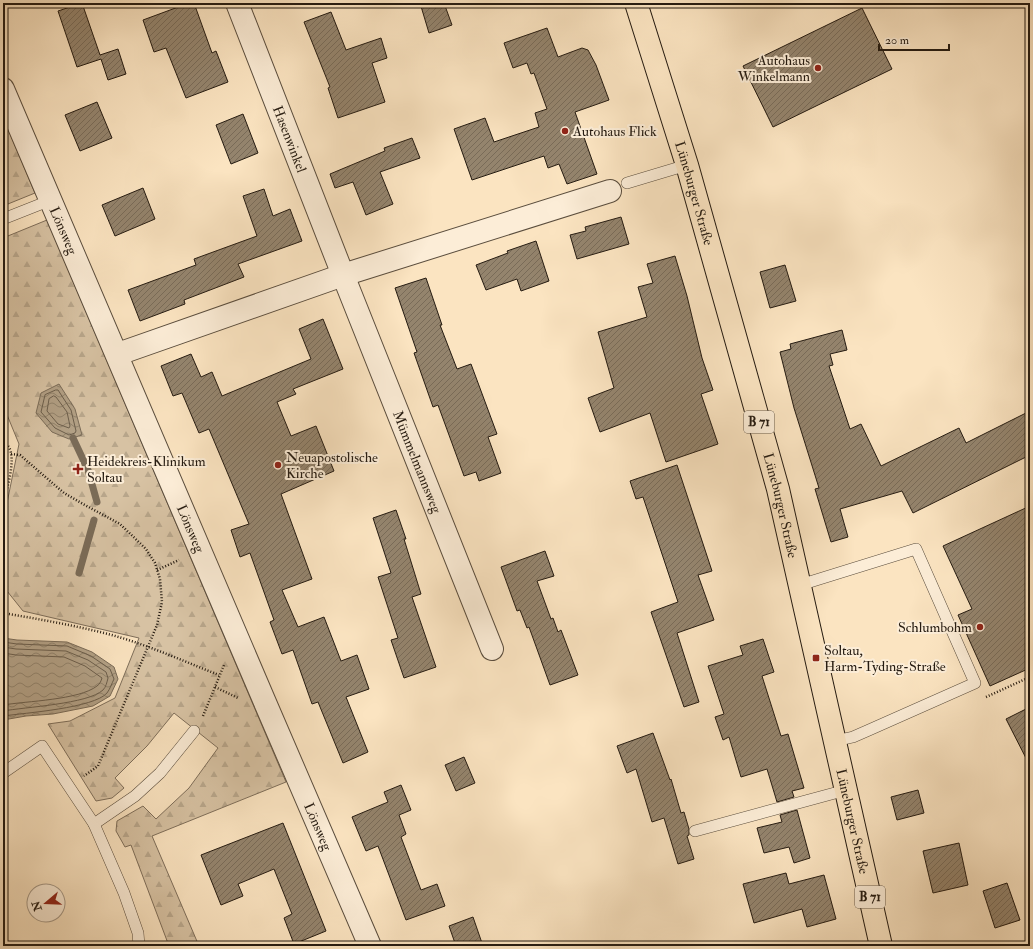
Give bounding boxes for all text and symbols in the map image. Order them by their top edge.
scale bar [879,26,949,52]
text: 20 m [885,33,910,48]
place label: Autohaus Winkelmann [737,52,810,85]
marker: Autohaus Winkelmann [813,63,823,73]
street label: Hasenwinkel [269,103,311,175]
place label: Autohaus Flick [572,123,657,140]
marker: Autohaus Flick [560,126,570,136]
street label: Lüneburger Straße [672,139,718,247]
street label: Lönsweg [46,204,82,258]
street label: Mümmelmannsweg [389,408,446,517]
road number: B 71 [744,411,774,433]
place label: Neuapostolische Kirche [286,449,378,482]
street label: Lüneburger Straße [760,451,802,560]
place label: Heidekreis-Klinikum Soltau [87,453,206,486]
marker: Neuapostolische Kirche [273,460,283,470]
marker: Heidekreis-Klinikum Soltau [72,463,84,475]
street label: Lönsweg [173,502,209,556]
place label: Schlumbohm [898,619,972,636]
marker: Schlumbohm [975,622,985,632]
place label: Soltau, Harm-Tyding-Straße [824,642,946,676]
marker: Soltau, Harm-Tyding-Straße [811,653,821,663]
street label: Lüneburger Straße [833,767,873,876]
street label: Lönsweg [300,800,336,854]
north arrow [26,883,66,923]
road number: B 71 [855,886,885,908]
text: N [29,898,45,914]

